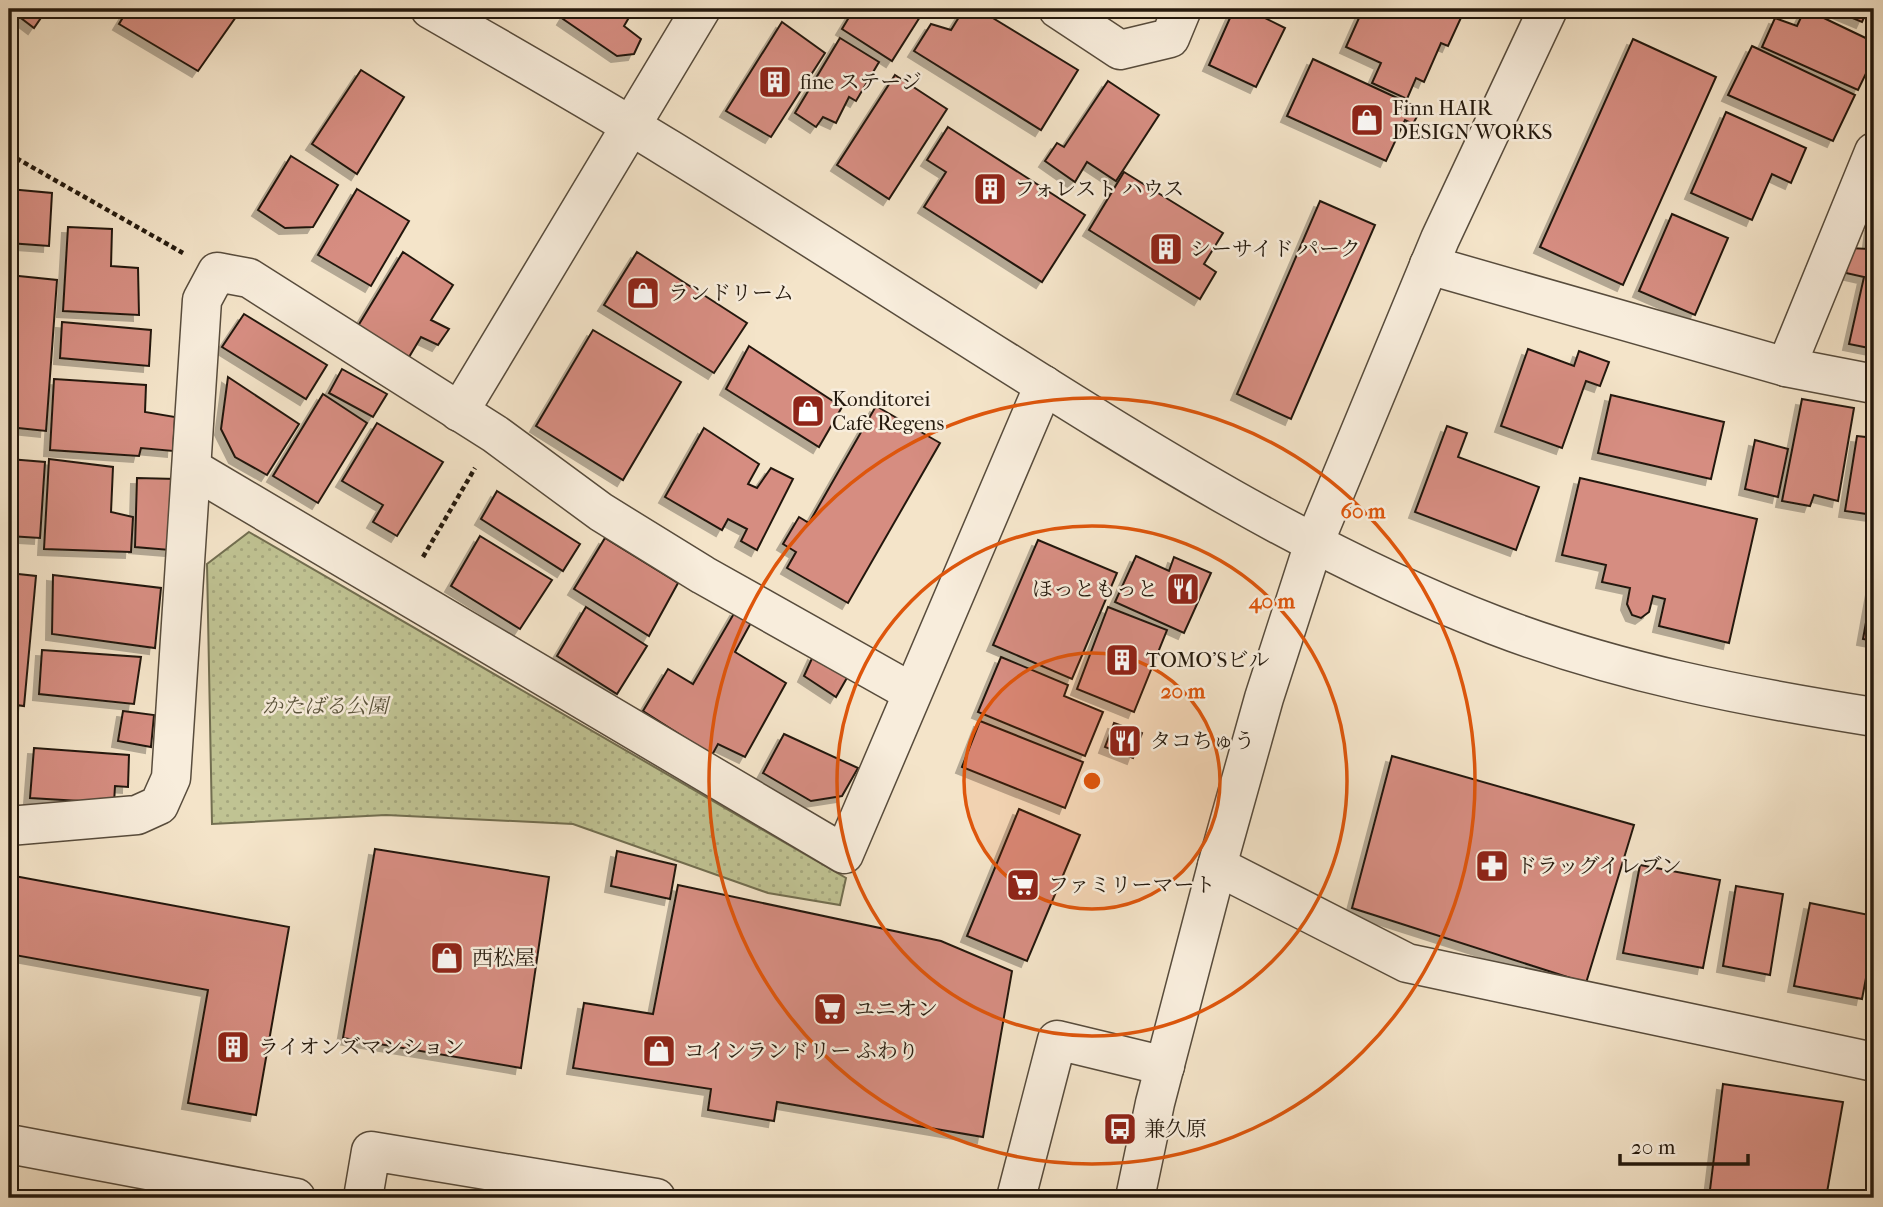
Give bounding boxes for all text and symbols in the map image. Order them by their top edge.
building icon: fine ステージ [756,63,794,101]
place label: fine ステージ [800,70,922,94]
place label: Finn HAIR DESIGN WORKS [1392,96,1552,144]
shop icon: Finn HAIR DESIGN WORKS [1348,101,1386,139]
building icon: フォレスト ハウス [971,170,1009,208]
place label: フォレスト ハウス [1014,177,1184,201]
building icon: シーサイド パーク [1147,230,1185,268]
place label: シーサイド パーク [1190,237,1361,261]
shop icon: ランドリーム [624,274,662,312]
place label: ランドリーム [668,281,794,305]
place label: Konditorei Cafe Regens [832,387,944,435]
shop icon: Konditorei Cafe Regens [789,392,827,430]
text: 60 m [1341,499,1386,523]
restaurant icon: ほっともっと [1164,570,1202,608]
place label: ほっともっと [1032,577,1158,601]
text: 40 m [1248,589,1296,614]
building icon: TOMO'Sビル [1103,641,1141,679]
place label: TOMO'Sビル [1146,648,1269,672]
text: 20 m [1161,679,1206,703]
park label: かたばる公園 [262,694,391,718]
restaurant icon: タコちゅう [1106,722,1144,760]
place label: タコちゅう [1150,729,1255,753]
centre of rings [1080,769,1104,793]
pharmacy icon: ドラッグイレブン [1473,847,1511,885]
place label: ドラッグイレブン [1516,854,1682,878]
supermarket icon: ファミリーマート [1004,866,1042,904]
place label: ファミリーマート [1048,873,1216,897]
shop icon: 西松屋 [428,939,466,977]
place label: 西松屋 [472,946,535,970]
supermarket icon: ユニオン [811,990,849,1028]
place label: ユニオン [854,997,938,1021]
building icon: ライオンズマンション [214,1028,252,1066]
shop icon: コインランドリー ふわり [640,1032,678,1070]
place label: ライオンズマンション [258,1035,465,1059]
place label: コインランドリー ふわり [684,1039,919,1063]
bus stop icon: 兼久原 [1101,1110,1139,1148]
place label: 兼久原 [1144,1117,1207,1141]
scale bar [1620,1123,1748,1167]
text: 20 m [1631,1135,1676,1159]

